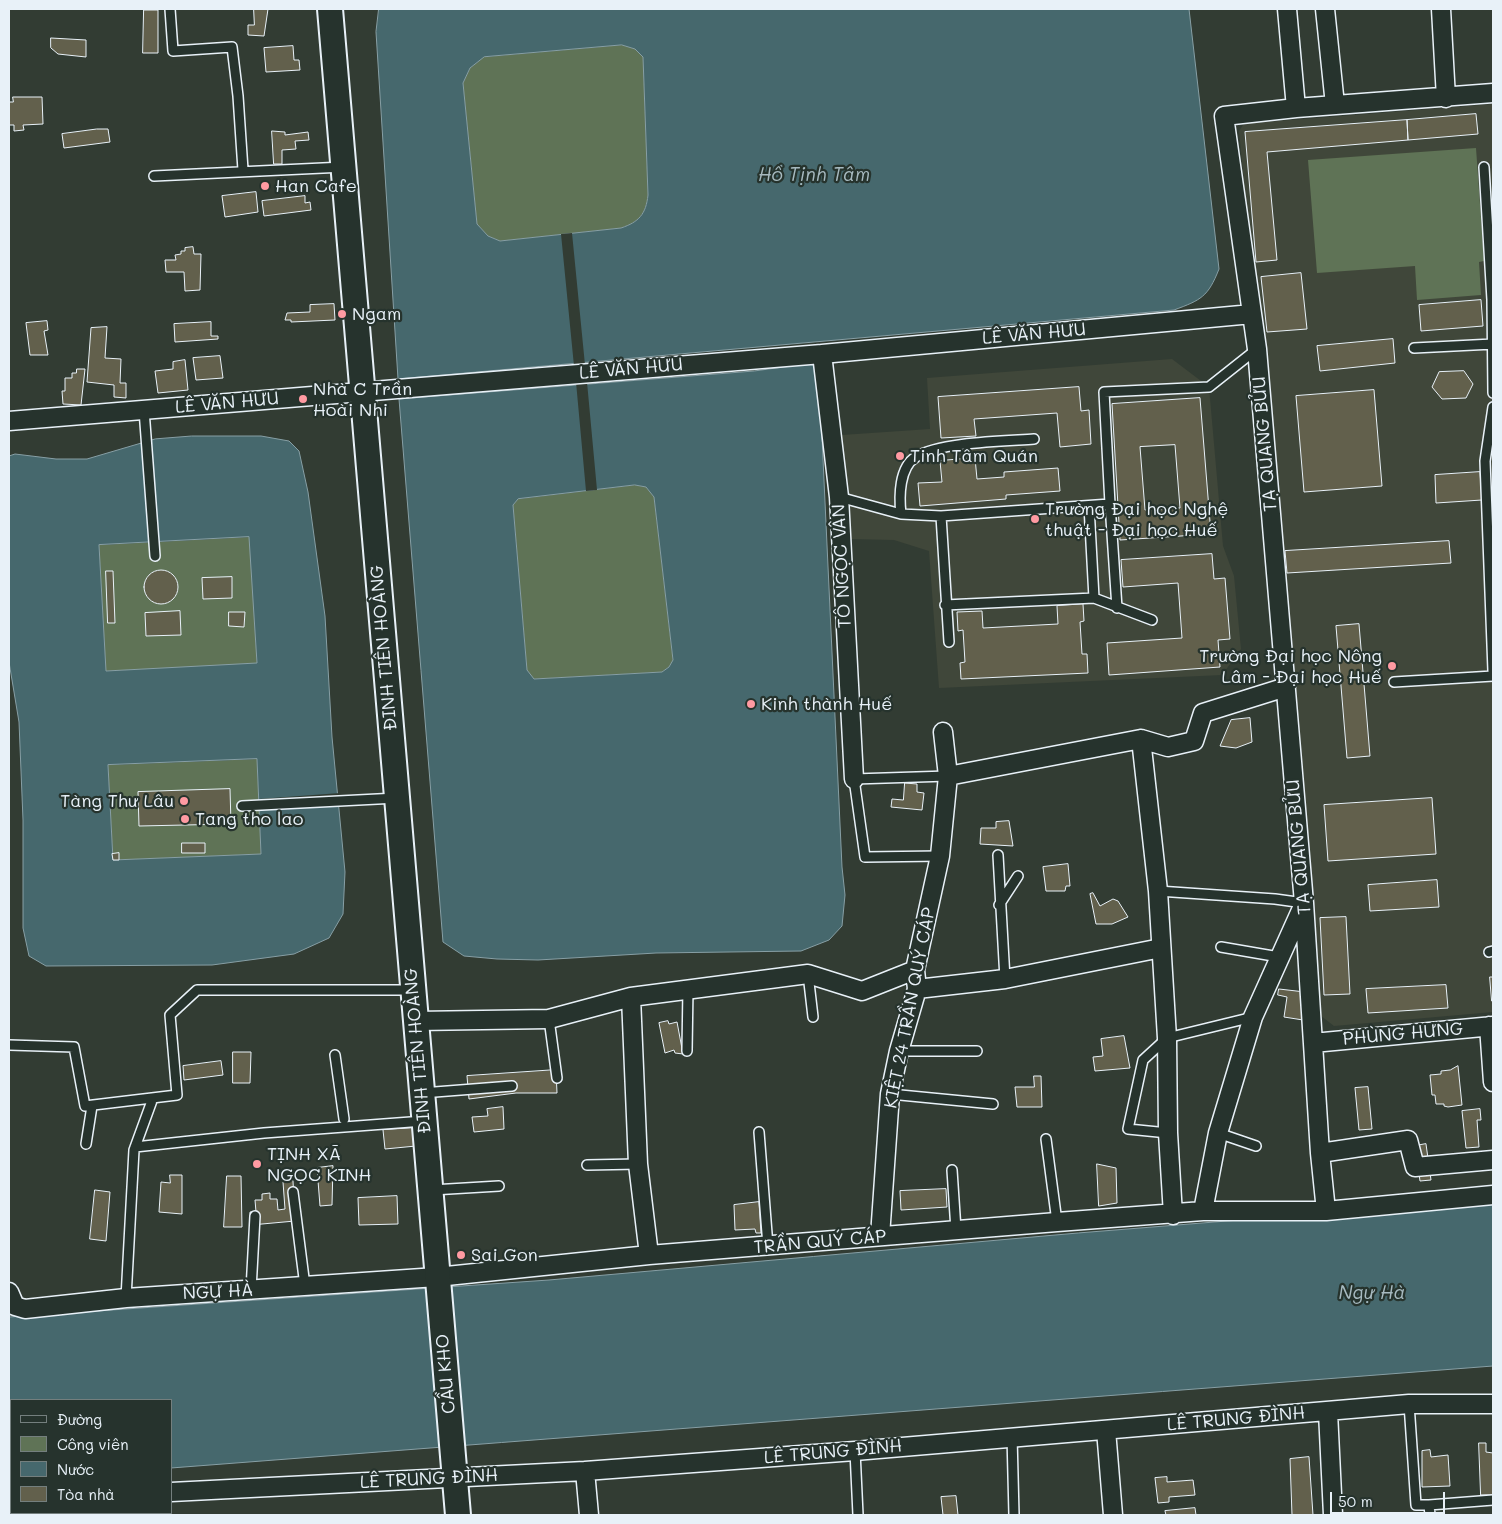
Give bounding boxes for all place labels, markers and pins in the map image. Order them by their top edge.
place label: Han Cafe [275,175,357,197]
marker: Han Cafe [259,180,271,192]
place label: Ngam [352,303,401,325]
marker: Ngam [336,308,348,320]
place label: Nhà C Trần Hoài Nhi [313,378,412,420]
marker: Nhà C Trần Hoài Nhi [297,393,309,405]
place label: Tinh Tâm Quán [910,445,1038,467]
marker: Tinh Tâm Quán [894,450,906,462]
place label: Trường Đại học Nghệ thuật - Đại học Huế [1045,498,1228,540]
marker: Trường Đại học Nghệ thuật - Đại học Huế [1029,513,1041,525]
place label: Trường Đại học Nông Lâm - Đại học Huế [1199,645,1382,688]
marker: Trường Đại học Nông Lâm - Đại học Huế [1386,660,1398,672]
place label: Kinh thành Huế [761,693,892,715]
marker: Kinh thành Huế [745,698,757,710]
place label: Tàng Thư Lâu [60,790,174,812]
marker: Tàng Thư Lâu [178,795,190,807]
place label: Tang tho lao [195,808,303,830]
marker: Tang tho lao [179,813,191,825]
place label: TỊNH XÃ NGỌC KINH [267,1143,371,1186]
marker: TỊNH XÃ NGỌC KINH [251,1158,263,1170]
place label: Sai Gon [471,1244,538,1266]
marker: Sai Gon [455,1249,467,1261]

